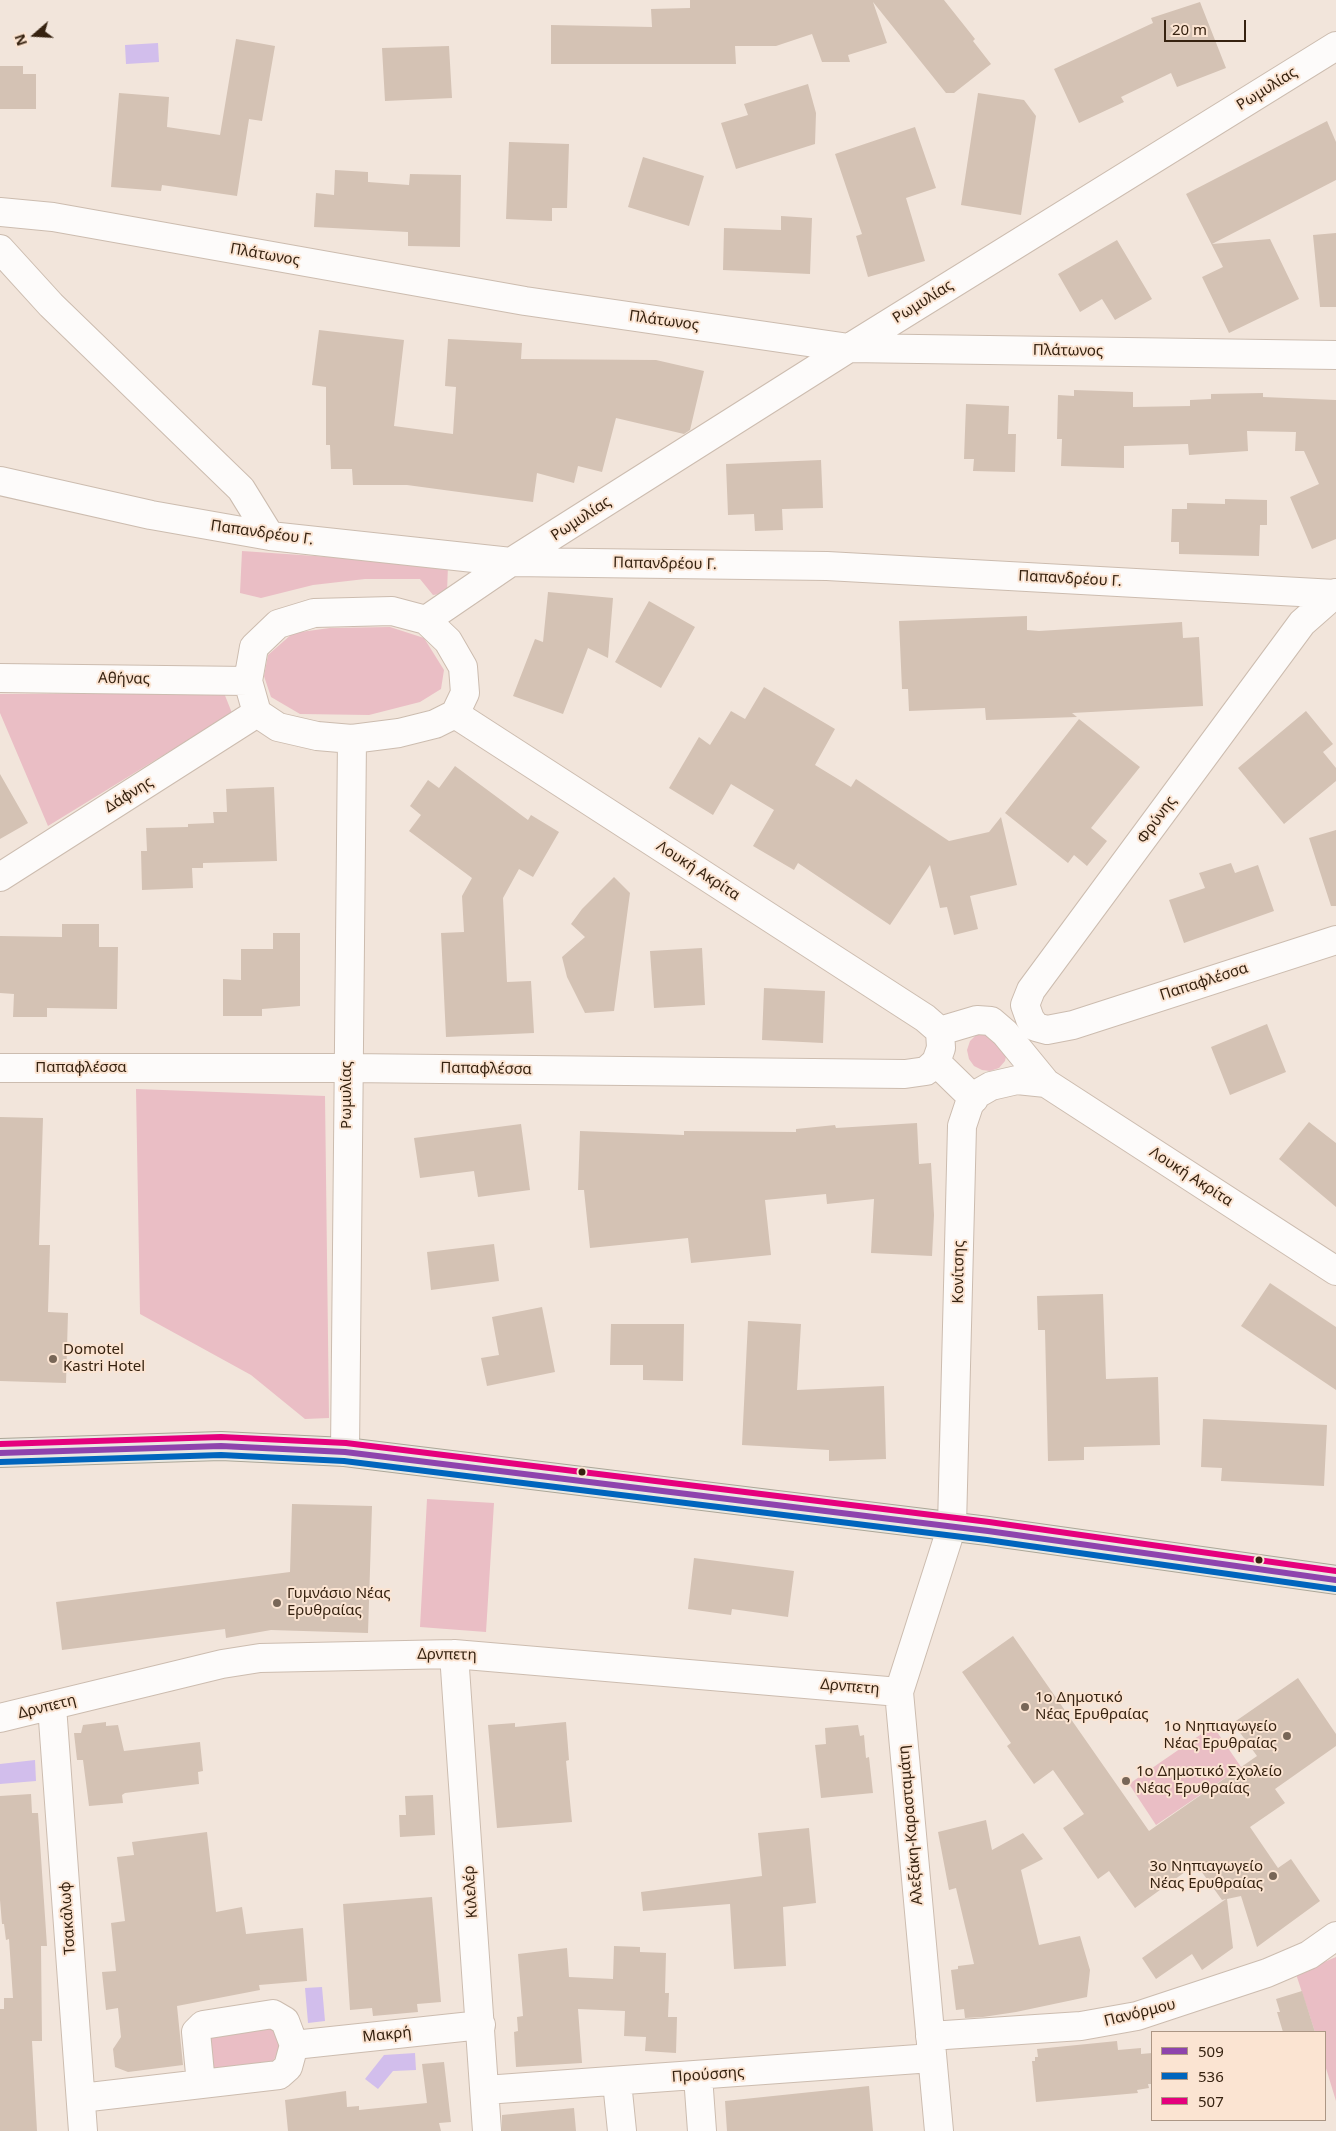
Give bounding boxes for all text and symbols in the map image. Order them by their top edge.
north arrow [10,10,60,60]
scale bar [1166,10,1248,42]
text: 20 m [1172,19,1207,39]
text: N [10,32,31,49]
street label: Ρωμυλίας [1233,63,1301,115]
street label: Πλάτωνος [229,240,301,270]
street label: Ρωμυλίας [889,276,957,328]
street label: Πλάτωνος [628,307,700,335]
street label: Πλάτωνος [1033,341,1103,361]
street label: Ρωμυλίας [548,493,614,545]
street label: Παπανδρέου Γ. [209,517,315,549]
street label: Παπανδρέου Γ. [613,554,717,574]
street label: Παπανδρέου Γ. [1018,567,1122,591]
street label: Αθήνας [98,670,150,688]
street label: Δάφνης [102,773,156,817]
street label: Φρύνης [1134,793,1180,847]
street label: Λουκή Ακρίτα [653,837,743,905]
street label: Παπαφλέσσα [1158,959,1250,1005]
street label: Παπαφλέσσα [35,1059,127,1077]
street label: Παπαφλέσσα [440,1059,532,1079]
street label: Ρωμυλίας [338,1061,356,1129]
street label: Λουκή Ακρίτα [1146,1143,1236,1211]
street label: Κονίτσης [949,1240,969,1304]
place label: Domotel Kastri Hotel [63,1341,145,1376]
marker: Domotel Kastri Hotel [47,1353,59,1365]
unlabelled marker [577,1467,587,1477]
unlabelled marker [1254,1555,1264,1565]
place label: Γυμνάσιο Νέας Ερυθραίας [287,1585,390,1620]
marker: Γυμνάσιο Νέας Ερυθραίας [271,1597,283,1609]
street label: Δρνπετη [417,1645,477,1665]
street label: Δρνπετη [820,1675,880,1699]
place label: 1ο Δημοτικό Νέας Ερυθραίας [1035,1689,1148,1724]
street label: Δρνπετη [16,1691,78,1723]
marker: 1ο Δημοτικό Νέας Ερυθραίας [1019,1701,1031,1713]
place label: 1ο Νηπιαγωγείο Νέας Ερυθραίας [1164,1718,1277,1753]
marker: 1ο Νηπιαγωγείο Νέας Ερυθραίας [1281,1730,1293,1742]
street label: Αλεξάκη-Καρασταμάτη [895,1744,927,1906]
place label: 1ο Δημοτικό Σχολείο Νέας Ερυθραίας [1136,1763,1282,1798]
marker: 1ο Δημοτικό Σχολείο Νέας Ερυθραίας [1120,1775,1132,1787]
place label: 3ο Νηπιαγωγείο Νέας Ερυθραίας [1150,1858,1263,1893]
street label: Κιλελέρ [460,1865,482,1919]
marker: 3ο Νηπιαγωγείο Νέας Ερυθραίας [1267,1870,1279,1882]
street label: Τσακάλωφ [56,1881,80,1955]
street label: Πανόρμου [1102,1995,1178,2031]
street label: Μακρή [362,2023,412,2047]
legend [1151,2031,1326,2121]
text: 509 [1198,2041,1224,2061]
street label: Προύσσης [671,2063,745,2087]
text: 536 [1198,2066,1224,2086]
text: 507 [1198,2091,1224,2111]

